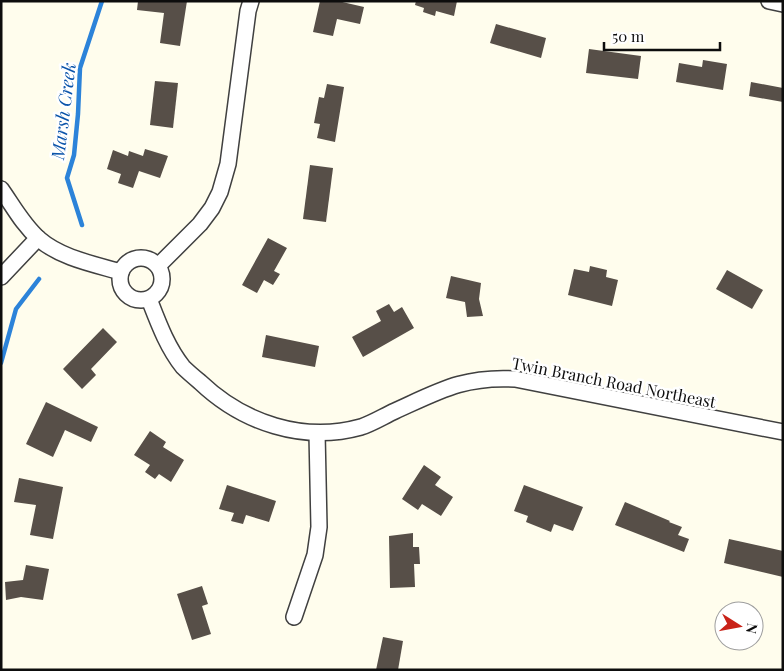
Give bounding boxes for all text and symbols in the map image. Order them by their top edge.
scale bar [604,20,720,52]
text: 50 m [612,26,645,46]
water label: Marsh Creek [45,61,81,162]
street label: Twin Branch Road Northeast [510,352,718,412]
north arrow [714,601,764,651]
text: N [742,622,763,635]

